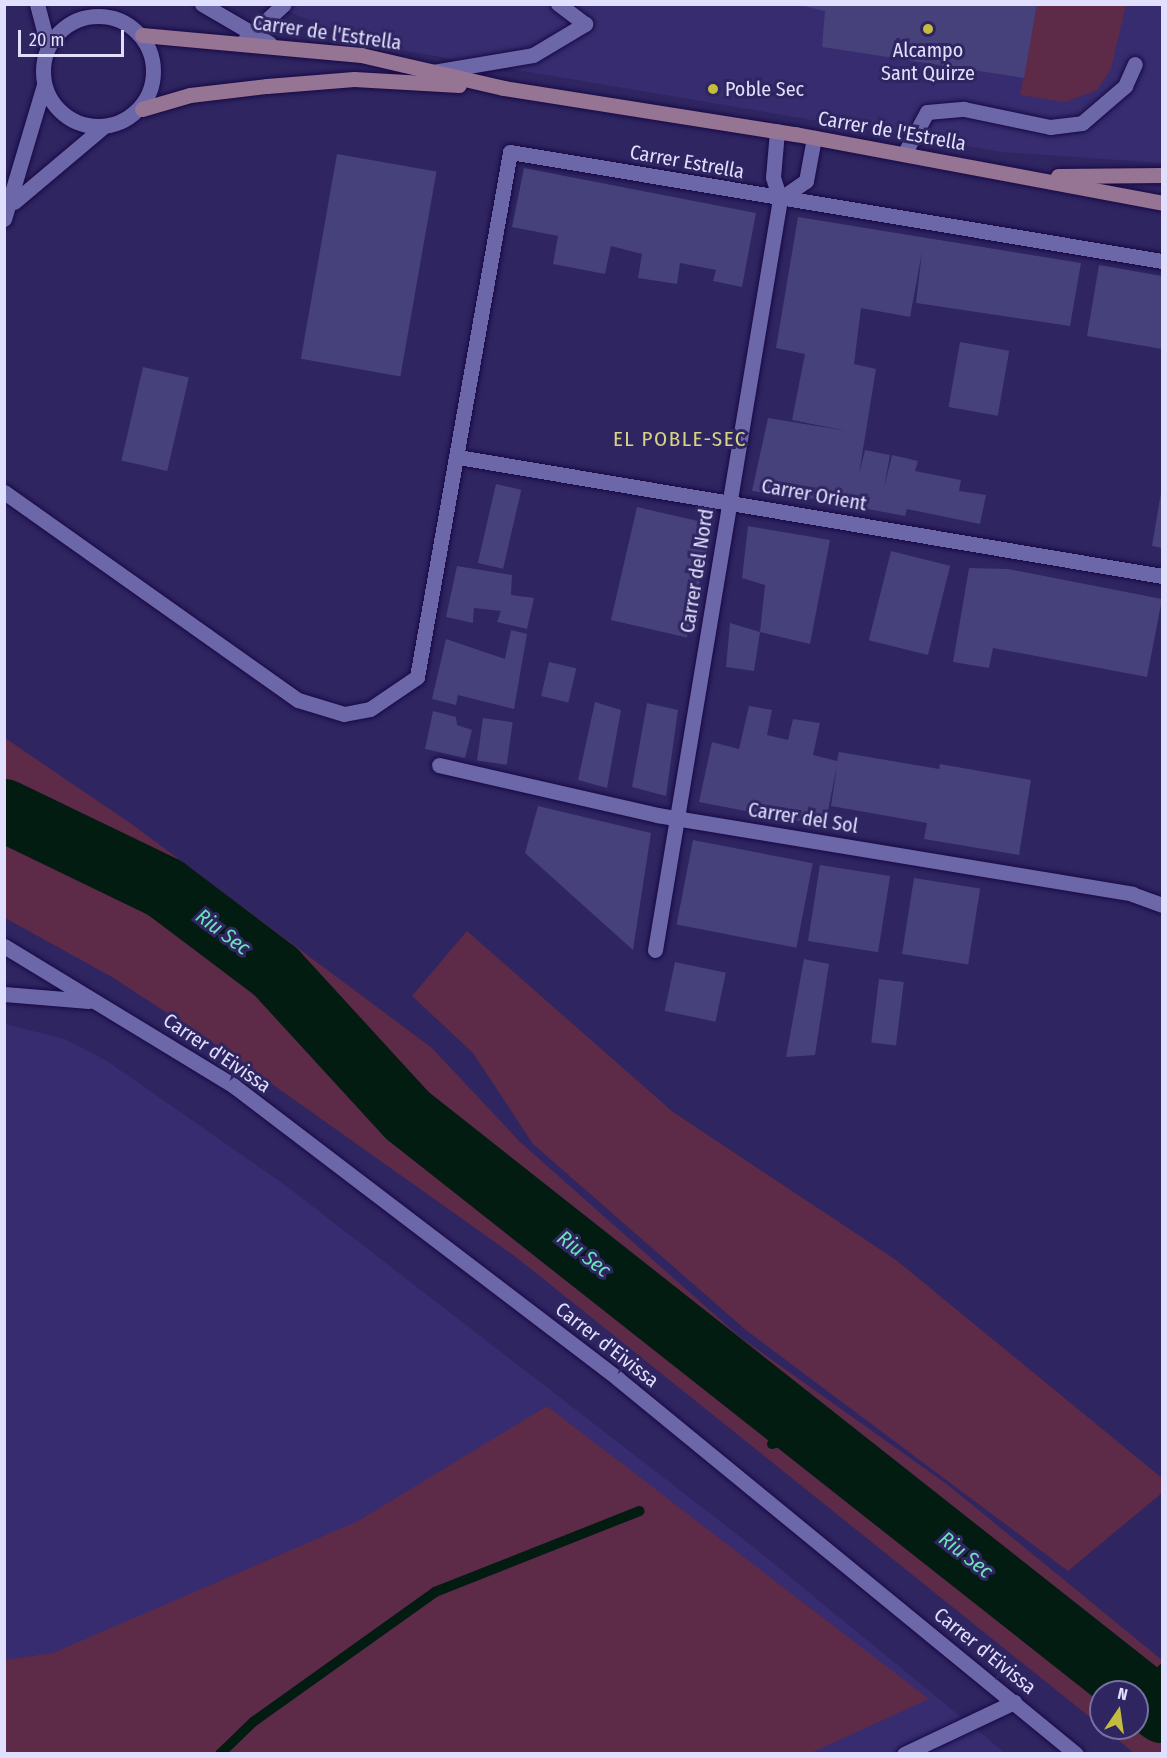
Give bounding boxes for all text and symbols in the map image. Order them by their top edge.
street label: Carrer de l'Estrella [251,11,403,55]
scale bar [21,18,128,56]
marker: Alcampo Sant Quirze [921,22,935,36]
text: 20 m [29,29,64,51]
place label: Alcampo Sant Quirze [881,38,975,85]
place label: Poble Sec [725,77,804,101]
marker: Poble Sec [706,82,720,96]
street label: Carrer de l'Estrella [816,106,968,156]
street label: Carrer Estrella [628,140,746,184]
district label: EL POBLE-SEC [613,426,747,452]
street label: Carrer Orient [760,474,868,516]
street label: Carrer del Nord [675,507,719,635]
street label: Carrer del Sol [746,797,860,839]
water label: Riu Sec [191,903,255,961]
street label: Carrer d'Eivissa [159,1008,275,1098]
water label: Riu Sec [552,1225,616,1283]
street label: Carrer d'Eivissa [551,1297,663,1393]
water label: Riu Sec [934,1526,998,1584]
street label: Carrer d'Eivissa [929,1603,1041,1699]
north arrow [1089,1680,1149,1740]
text: N [1116,1684,1130,1704]

